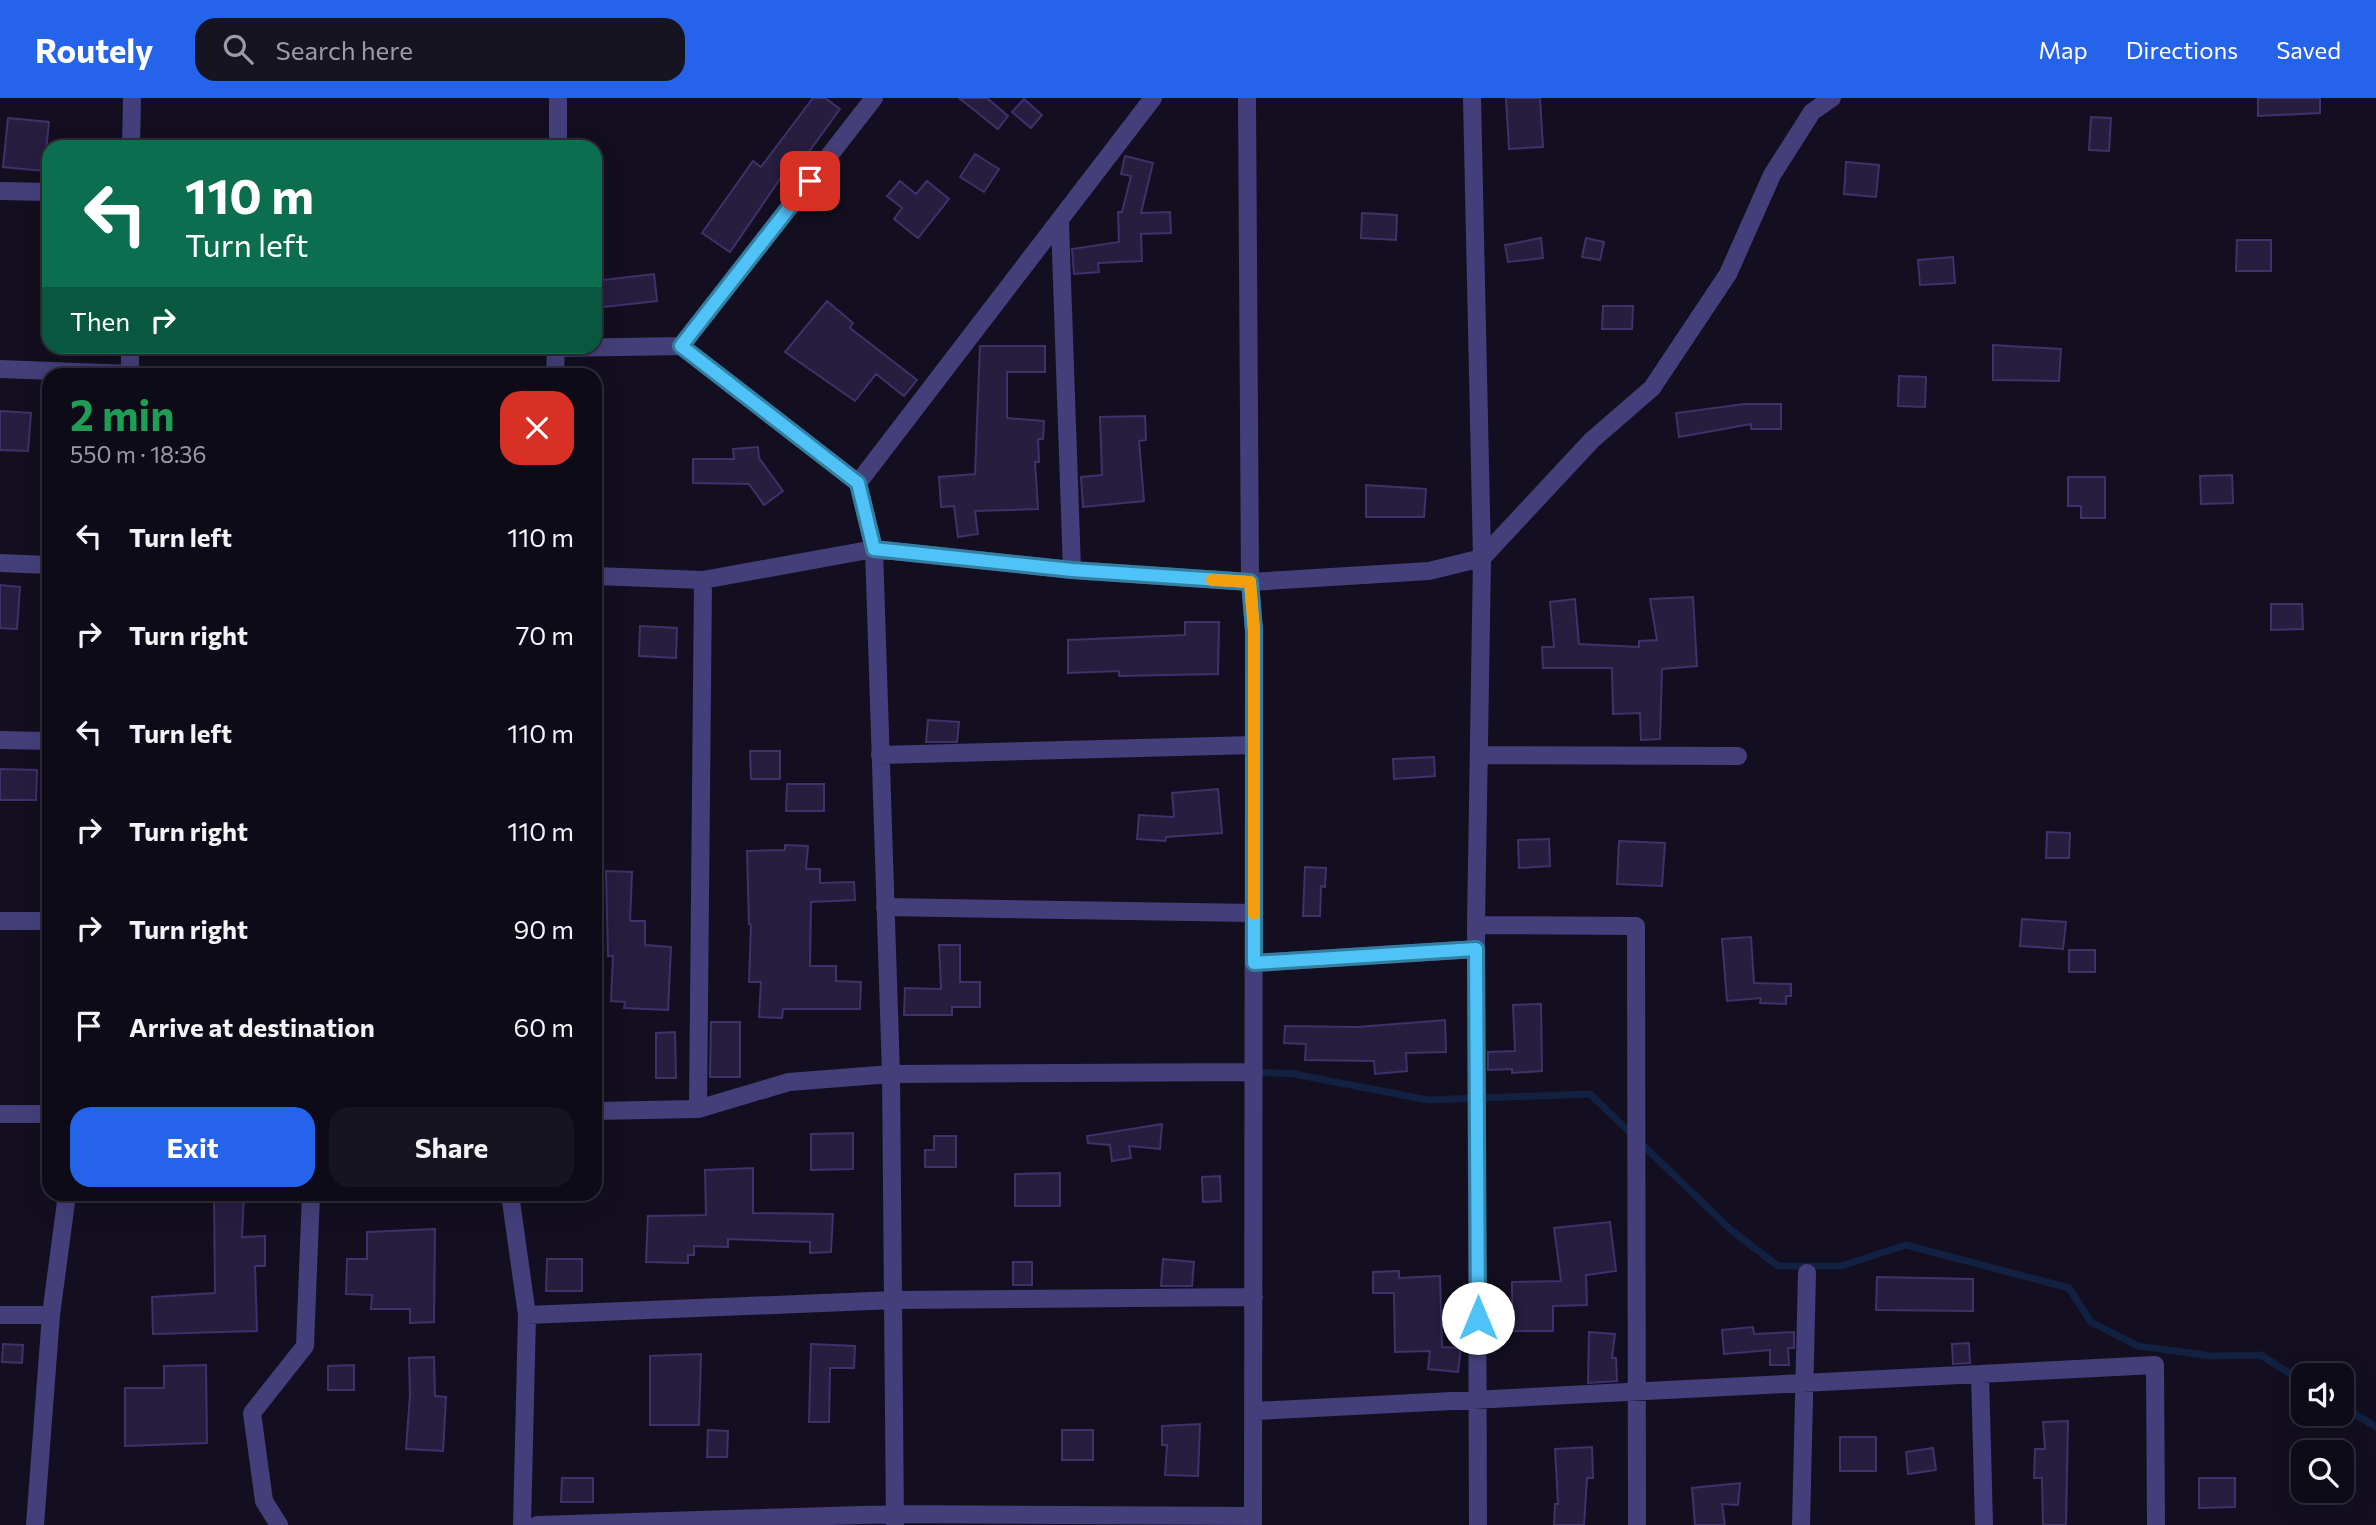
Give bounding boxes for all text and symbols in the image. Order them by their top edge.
search box [195,18,685,81]
text: Routely [35,29,153,70]
icon: search [219,30,257,68]
text: Search here [275,34,413,65]
text: Map [2038,35,2088,64]
text: Directions [2126,35,2238,64]
text: Saved [2276,35,2341,64]
pin [780,151,840,211]
icon: arrive [791,162,829,200]
text: 110 m [185,164,314,224]
icon: left [70,168,161,259]
text: Turn left [185,224,309,264]
icon: right [144,301,182,339]
text: Then [70,305,130,336]
text: 2 min [70,388,175,440]
button: close [500,391,574,465]
text: 550 m · 18:36 [70,440,206,468]
icon: left [70,517,108,555]
text: Turn left [129,521,232,552]
text: 110 m [507,521,574,552]
icon: right [70,615,108,653]
text: Turn right [129,619,248,650]
text: 70 m [516,619,574,650]
icon: left [70,713,108,751]
text: Turn left [129,717,232,748]
text: 110 m [507,717,574,748]
icon: right [70,811,108,849]
text: Turn right [129,815,248,846]
text: 110 m [507,815,574,846]
icon: right [70,909,108,947]
text: Turn right [129,913,248,944]
text: 90 m [514,913,574,944]
icon: arrive [70,1007,108,1045]
text: Arrive at destination [129,1011,375,1042]
text: 60 m [514,1011,574,1042]
button: Exit [70,1107,315,1187]
button: Share [329,1107,574,1187]
position arrow [1441,1281,1515,1355]
map controls [2291,1363,2354,1503]
button: sound [2291,1363,2354,1426]
button: search [2291,1440,2354,1503]

